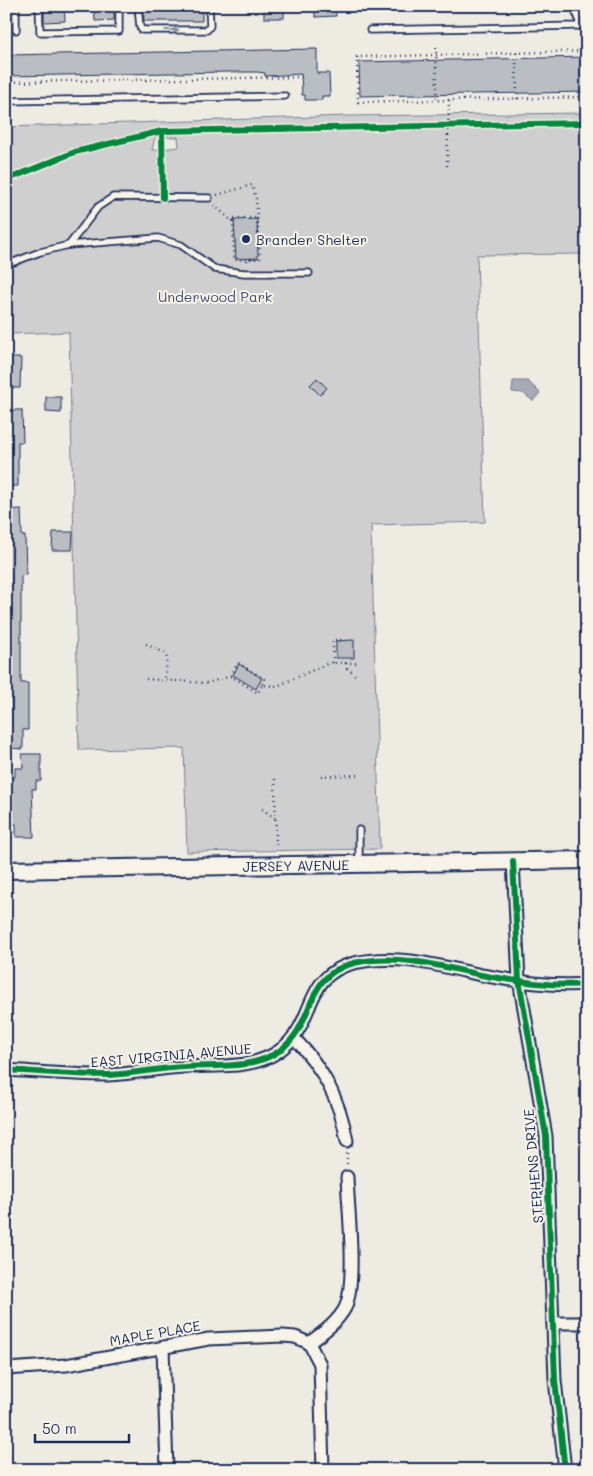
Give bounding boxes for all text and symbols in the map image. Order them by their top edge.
one-way arrow [164,26,180,34]
place label: Brander Shelter [256,230,367,249]
marker: Brander Shelter [240,233,252,245]
park label: Underwood Park [158,287,272,306]
street label: JERSEY AVENUE [242,855,349,875]
street label: EAST VIRGINIA AVENUE [90,1039,252,1071]
street label: STEPHENS DRIVE [519,1108,547,1224]
street label: MAPLE PLACE [108,1316,202,1350]
scale bar [35,1411,129,1443]
text: 50 m [42,1418,77,1438]

